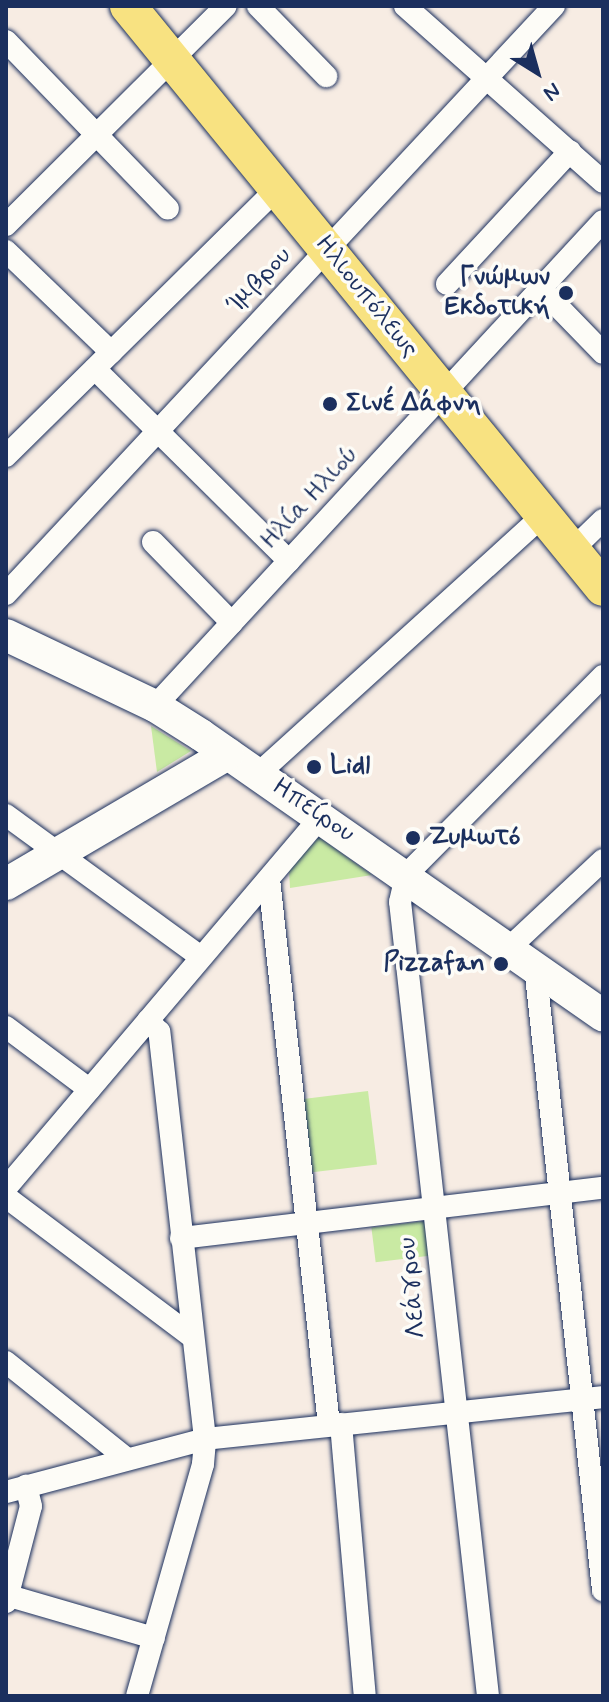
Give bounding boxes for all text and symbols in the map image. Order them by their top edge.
north arrow [497,32,577,112]
text: N [537,76,566,107]
street label: Ηλιουπόλεως [307,230,425,364]
street label: Ίμβρου [221,241,299,321]
place label: Γνώμων Εκδοτική [444,262,550,324]
marker: Γνώμων Εκδοτική [557,284,575,302]
place label: Σινέ Δάφνη [346,388,481,420]
marker: Σινέ Δάφνη [321,395,339,413]
street label: Ηλία Ηλιού [254,440,366,556]
place label: Lidl [330,751,370,783]
marker: Lidl [305,758,323,776]
street label: Ηπείρου [266,772,360,850]
place label: Ζυμωτό [429,822,520,854]
marker: Ζυμωτό [404,829,422,847]
place label: Pizzafan [384,948,485,980]
marker: Pizzafan [492,955,510,973]
street label: Λεάγρου [392,1236,434,1340]

